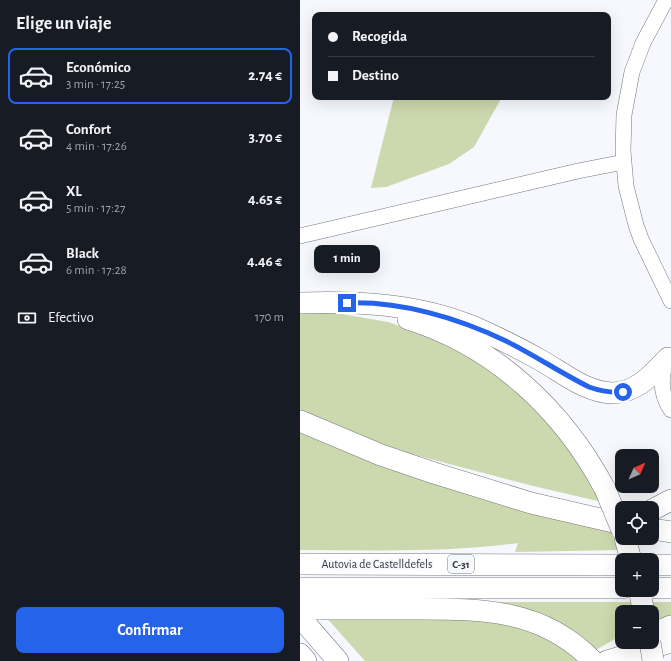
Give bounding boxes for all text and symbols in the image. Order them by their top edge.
text: Elige un viaje [16,15,111,33]
text: Recogida [352,29,407,44]
icon: car [18,58,54,94]
text: Económico [66,60,131,75]
text: 2.74 € [248,68,282,83]
text: Destino [352,68,399,83]
text: 3 min · 17:25 [66,78,125,91]
icon: car [18,120,54,156]
text: Confort [66,122,111,137]
text: 3.70 € [249,130,282,145]
text: 4 min · 17:26 [66,140,127,153]
icon: car [18,182,54,218]
text: XL [66,184,82,199]
text: 4.65 € [248,192,282,207]
text: 5 min · 17:27 [66,202,125,215]
icon: car [18,244,54,280]
callout: 1 min [314,245,380,273]
text: Black [66,246,99,261]
text: 1 min [333,252,361,265]
text: 4.46 € [247,254,282,269]
text: 6 min · 17:28 [66,264,127,277]
route end [338,294,356,312]
icon: cash [16,307,38,329]
text: Efectivo [48,310,94,325]
text: 170 m [255,311,284,324]
route start [614,383,632,401]
north arrow [615,449,659,493]
map controls [615,449,659,649]
button: locate [615,501,659,545]
button: + [615,553,659,597]
road number: C-31 [448,555,474,573]
street label: Autovia de Castelldefels [322,558,432,570]
button: − [615,605,659,649]
button: Confirmar [16,607,284,653]

